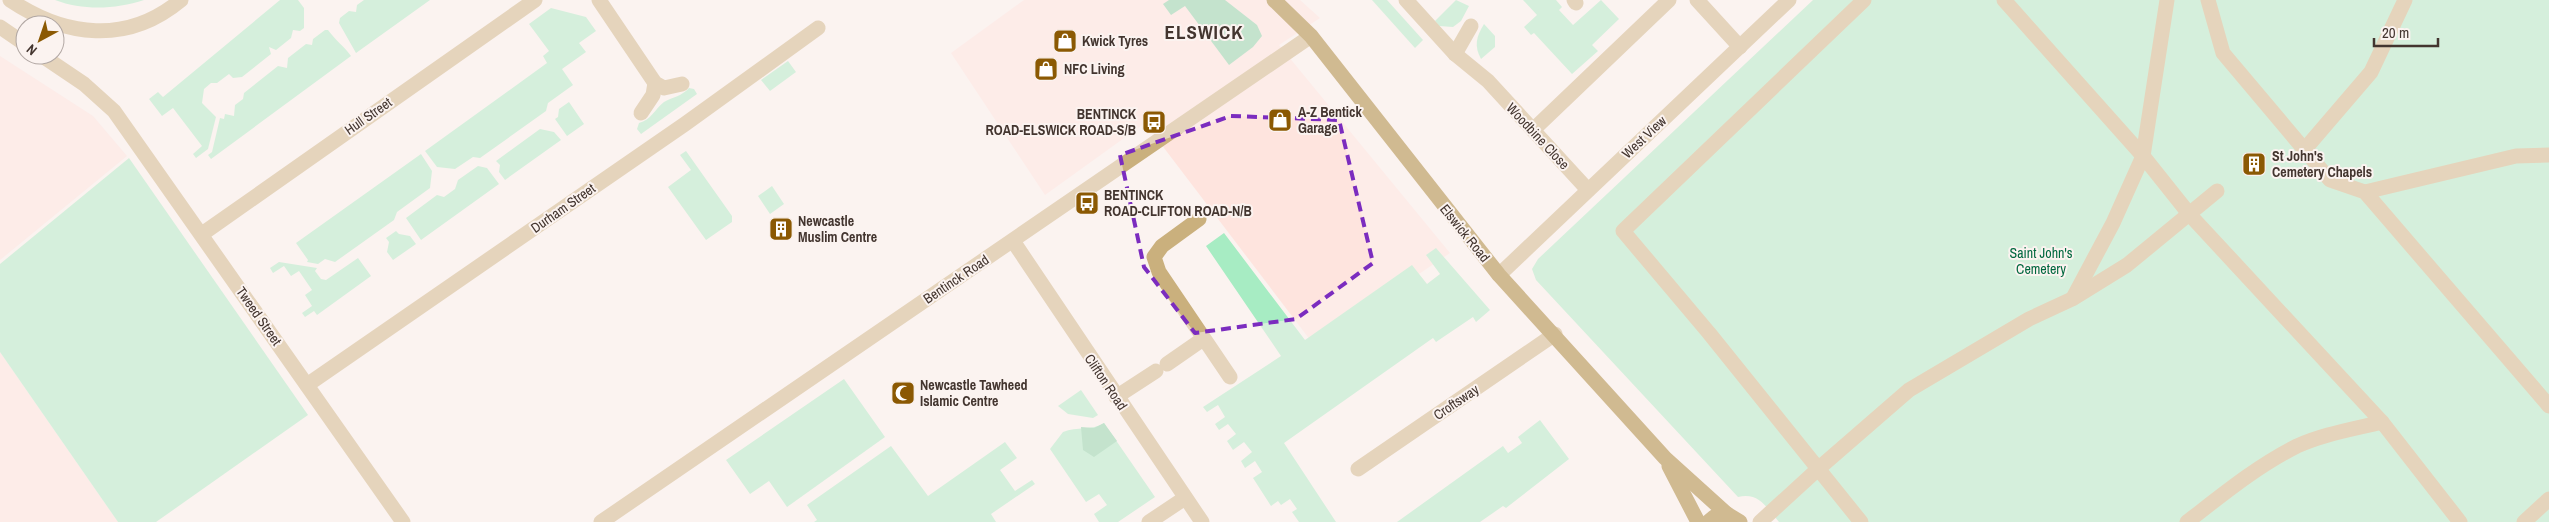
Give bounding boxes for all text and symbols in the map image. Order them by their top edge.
north arrow [15,15,65,65]
scale bar [2374,15,2438,47]
district label: ELSWICK [1165,19,1243,45]
text: 20 m [2382,22,2409,43]
shop icon: Kwick Tyres [1052,28,1078,54]
place label: Kwick Tyres [1082,32,1148,50]
text: N [23,40,41,60]
shop icon: NFC Living [1033,56,1059,82]
place label: NFC Living [1064,60,1125,78]
street label: Hull Street [341,93,395,139]
street label: Woodbine Close [1503,99,1573,173]
place label: A-Z Bentick Garage [1298,103,1362,137]
place label: BENTINCK ROAD-ELSWICK ROAD-S/B [986,105,1137,139]
shop icon: A-Z Bentick Garage [1267,107,1293,133]
bus stop icon: BENTINCK ROAD-ELSWICK ROAD-S/B [1141,109,1167,135]
street label: West View [1618,111,1671,162]
place label: St John's Cemetery Chapels [2272,147,2372,181]
building icon: St John's Cemetery Chapels [2241,151,2267,177]
street label: Durham Street [527,179,599,237]
place label: BENTINCK ROAD-CLIFTON ROAD-N/B [1104,186,1252,220]
bus stop icon: BENTINCK ROAD-CLIFTON ROAD-N/B [1074,190,1100,216]
street label: Elswick Road [1436,200,1494,266]
place label: Newcastle Muslim Centre [798,212,877,246]
building icon: Newcastle Muslim Centre [768,216,794,242]
park label: Saint John's Cemetery [2010,244,2073,278]
street label: Bentinck Road [920,250,992,308]
street label: Tweed Street [232,283,286,349]
street label: Clifton Road [1081,351,1131,413]
place label: Newcastle Tawheed Islamic Centre [920,376,1028,410]
mosque icon: Newcastle Tawheed Islamic Centre [890,380,916,406]
street label: Croftsway [1430,380,1482,424]

